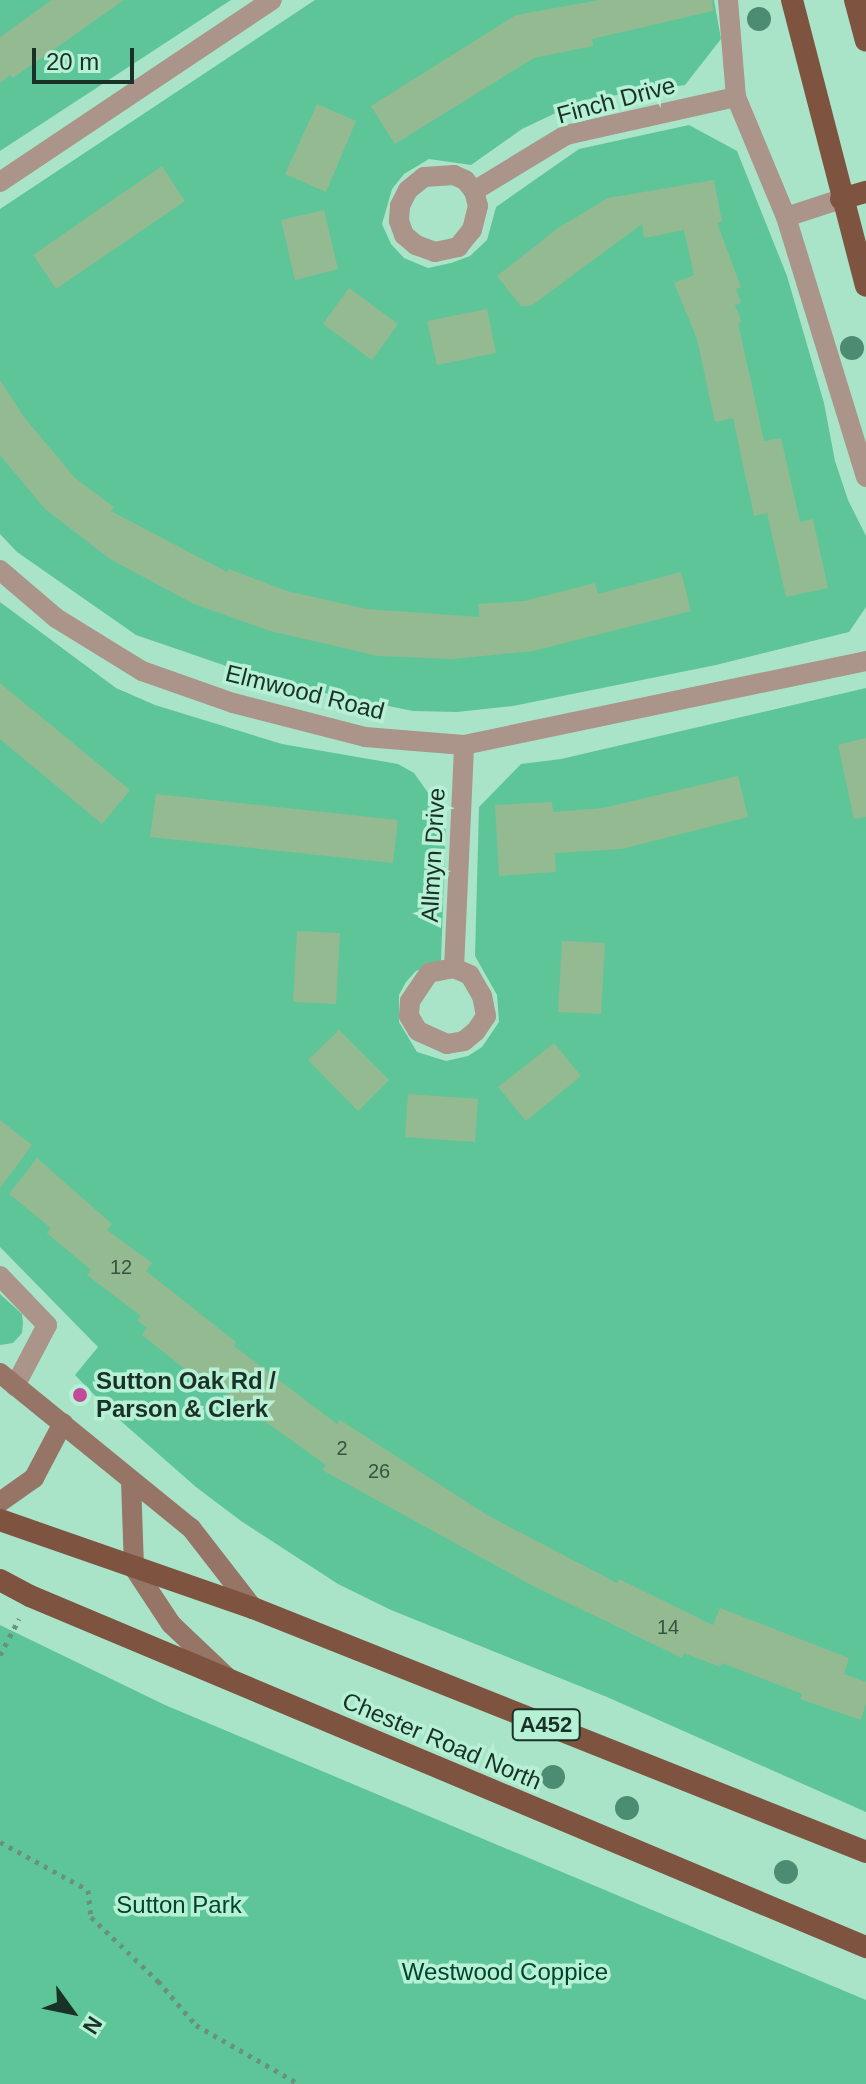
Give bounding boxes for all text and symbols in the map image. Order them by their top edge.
scale bar [36,32,138,82]
text: 20 m [46,48,99,75]
street label: Finch Drive [554,70,678,130]
street label: Elmwood Road [223,658,387,726]
street label: Allmyn Drive [415,787,451,923]
house number: 12 [110,1255,132,1279]
place label: Sutton Oak Rd / Parson & Clerk [96,1367,276,1423]
marker: Sutton Oak Rd / Parson & Clerk [71,1386,89,1404]
house number: 2 [336,1436,348,1460]
house number: 26 [368,1459,390,1483]
house number: 14 [657,1615,679,1639]
street label: Chester Road North [338,1686,546,1796]
road number: A452 [510,1707,582,1743]
park label: Sutton Park [116,1891,242,1919]
park label: Westwood Coppice [402,1958,608,1986]
north arrow [32,1972,112,2052]
text: N [78,2012,107,2039]

